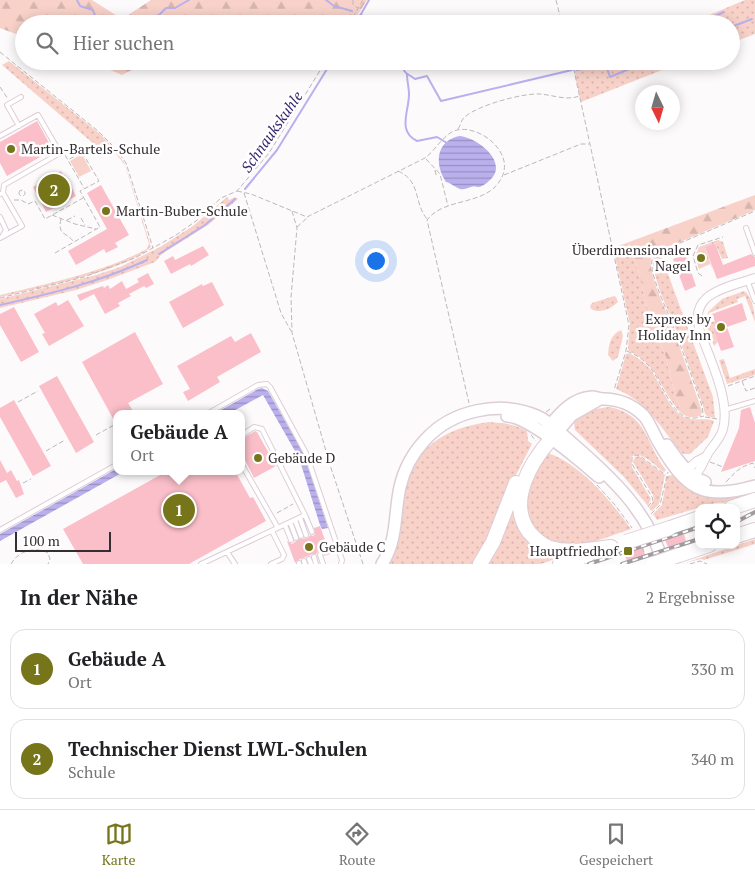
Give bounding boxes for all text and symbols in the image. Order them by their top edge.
search box [15,15,740,70]
icon: search [33,29,61,57]
text: Hier suchen [73,30,174,55]
north arrow [635,85,680,130]
water label: Schnaukskuhle [236,87,307,176]
place label: Martin-Bartels-Schule [21,139,160,158]
marker: Martin-Bartels-Schule [5,143,17,155]
pin: 2 [38,171,70,209]
place label: Martin-Buber-Schule [116,201,248,220]
marker: Martin-Buber-Schule [100,205,112,217]
place label: Überdimensionaler Nagel [572,240,692,275]
your location [363,248,389,274]
marker: Überdimensionaler Nagel [695,252,707,264]
place label: Express by Holiday Inn [638,309,712,344]
marker: Express by Holiday Inn [715,321,727,333]
popup [113,410,245,475]
text: Gebäude A [130,419,228,444]
text: Ort [130,444,154,466]
place label: Gebäude D [268,448,336,467]
marker: Gebäude D [252,452,264,464]
pin: 1 [163,491,195,529]
map controls [695,504,740,549]
button: locate [695,504,740,549]
scale bar [15,529,111,552]
text: 100 m [22,531,60,550]
place label: Gebäude C [319,537,386,556]
marker: Gebäude C [303,541,315,553]
place label: Hauptfriedhof [530,541,619,560]
marker: Hauptfriedhof [622,545,634,557]
text: In der Nähe [20,583,138,611]
text: 2 Ergebnisse [646,586,735,608]
text: Gebäude A [68,646,166,671]
text: 1 [32,658,42,680]
text: 330 m [691,658,734,680]
text: Ort [68,671,92,693]
text: Technischer Dienst LWL-Schulen [68,736,367,761]
text: 2 [32,748,42,770]
text: 340 m [691,748,734,770]
text: Schule [68,761,115,783]
tab: Karte [102,820,135,869]
tab: Route [339,820,376,869]
tab: Gespeichert [579,820,653,869]

